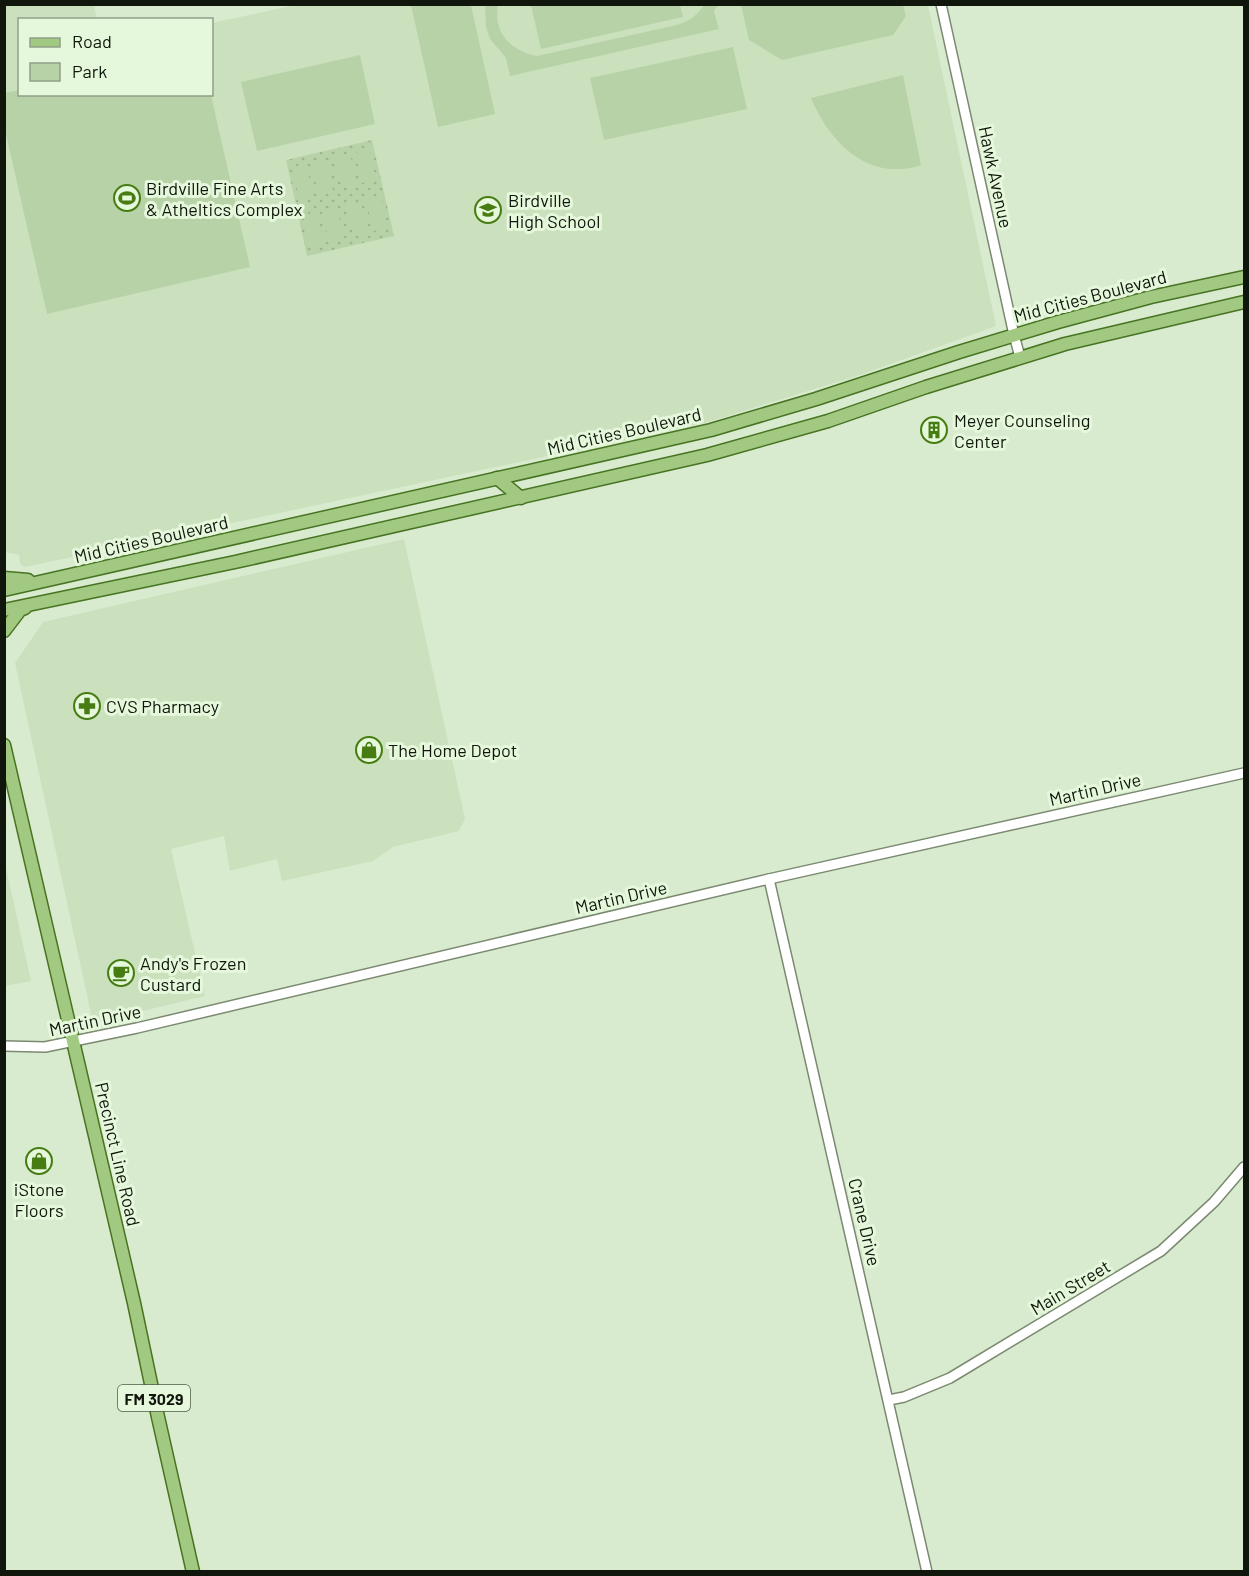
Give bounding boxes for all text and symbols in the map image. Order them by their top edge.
legend [18,18,213,96]
text: Road [72,30,112,52]
text: Park [72,60,107,82]
street label: Hawk Avenue [974,124,1018,230]
place label: Birdville Fine Arts & Atheltics Complex [146,177,303,220]
sports icon: Birdville Fine Arts & Atheltics Complex [112,183,142,213]
place label: Birdville High School [508,189,601,232]
school or university icon: Birdville High School [473,195,503,225]
street label: Mid Cities Boulevard [1011,265,1169,327]
street label: Mid Cities Boulevard [545,403,703,459]
place label: Meyer Counseling Center [954,409,1090,452]
building icon: Meyer Counseling Center [919,415,949,445]
street label: Mid Cities Boulevard [72,511,230,567]
pharmacy icon: CVS Pharmacy [72,691,102,721]
place label: CVS Pharmacy [106,695,219,717]
shop icon: The Home Depot [354,735,384,765]
place label: The Home Depot [388,739,517,761]
street label: Martin Drive [1047,768,1143,810]
street label: Martin Drive [573,876,669,918]
place label: Andy's Frozen Custard [140,952,246,995]
cafe icon: Andy's Frozen Custard [106,958,136,988]
street label: Martin Drive [47,1000,143,1040]
street label: Precinct Line Road [91,1080,145,1228]
shop icon: iStone Floors [24,1146,54,1176]
street label: Crane Drive [844,1176,886,1268]
place label: iStone Floors [14,1178,64,1221]
street label: Main Street [1026,1255,1114,1319]
road number: FM 3029 [118,1385,190,1411]

